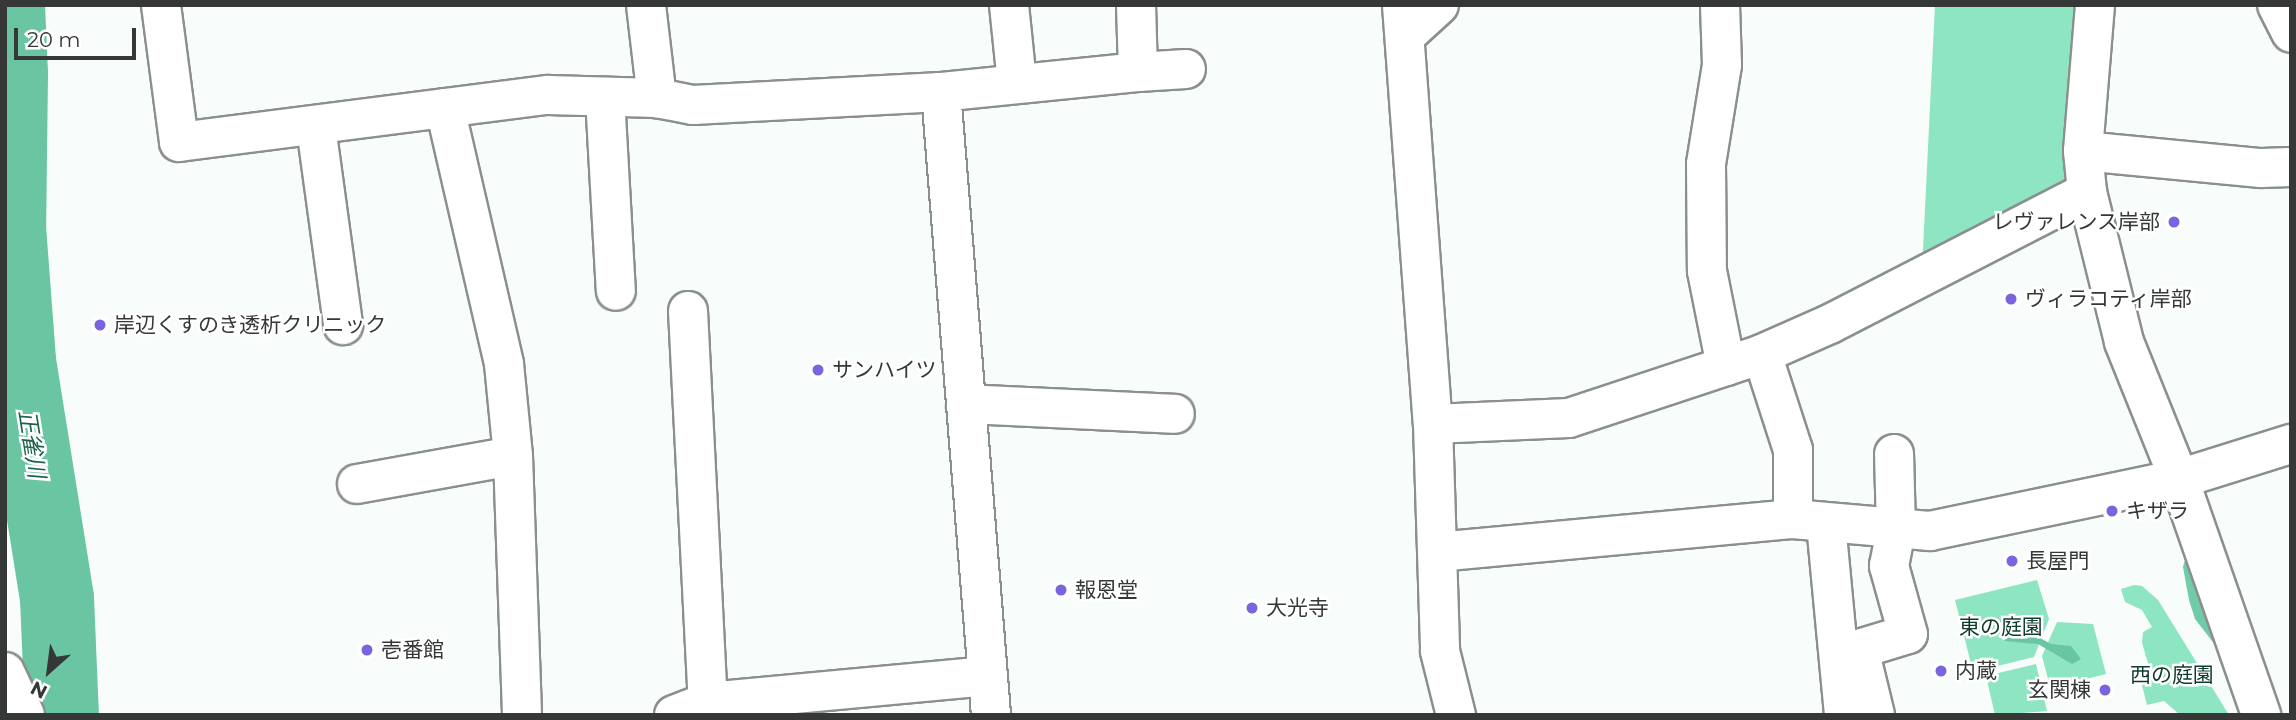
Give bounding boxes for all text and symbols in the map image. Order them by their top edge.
scale bar [18,14,140,58]
text: 20 m [27,27,81,52]
place label: レヴァレンス岸部 [1992,209,2160,235]
marker: レヴァレンス岸部 [2166,214,2182,230]
place label: ヴィラコティ岸部 [2025,286,2193,312]
marker: ヴィラコティ岸部 [2003,291,2019,307]
place label: 岸辺くすのき透析クリニック [114,312,387,338]
marker: 岸辺くすのき透析クリニック [92,317,108,333]
place label: サンハイツ [832,357,937,383]
marker: サンハイツ [810,362,826,378]
water label: 正雀川 [13,408,51,480]
place label: キザラ [2126,498,2189,524]
marker: キザラ [2104,503,2120,519]
place label: 長屋門 [2026,548,2089,574]
marker: 長屋門 [2004,553,2020,569]
place label: 報恩堂 [1075,577,1138,603]
marker: 報恩堂 [1053,582,1069,598]
place label: 大光寺 [1266,595,1329,621]
marker: 大光寺 [1244,600,1260,616]
park label: 東の庭園 [1959,614,2043,640]
north arrow [14,636,84,706]
place label: 壱番館 [381,637,444,663]
marker: 壱番館 [359,642,375,658]
place label: 内蔵 [1955,658,1997,684]
park label: 西の庭園 [2130,662,2214,688]
marker: 内蔵 [1933,663,1949,679]
text: N [27,676,51,704]
place label: 玄関棟 [2028,677,2091,703]
marker: 玄関棟 [2097,682,2113,698]

